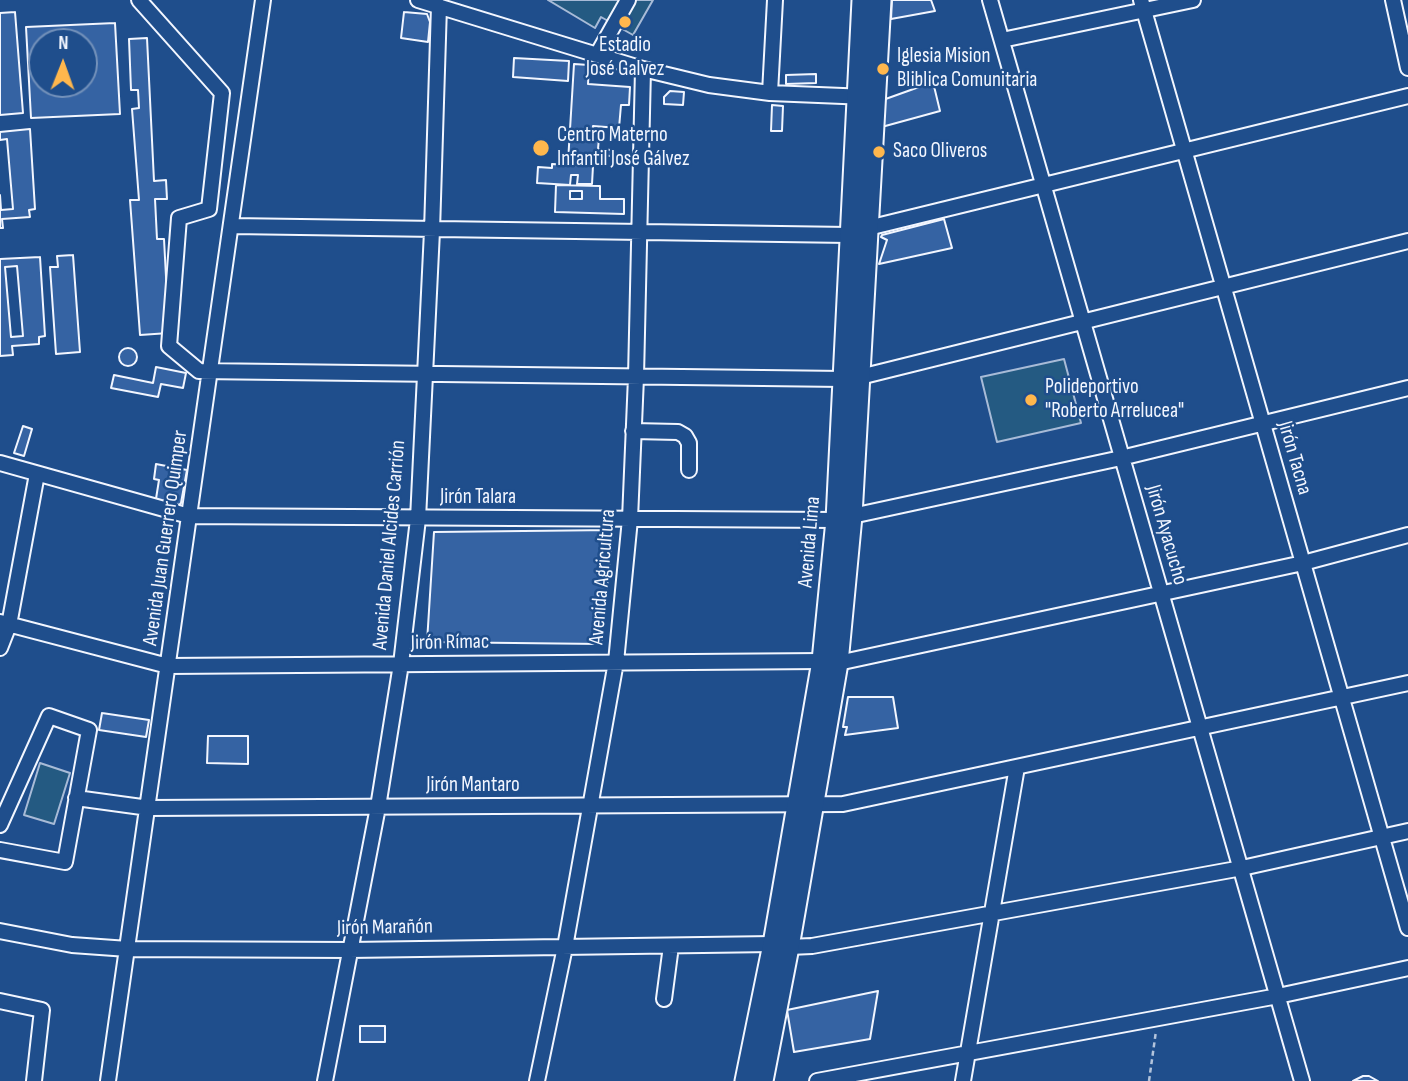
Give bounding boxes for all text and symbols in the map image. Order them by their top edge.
marker: Estadio José Galvez [617,14,633,30]
north arrow [28,28,98,98]
text: N [58,32,69,55]
place label: Estadio José Galvez [586,33,664,83]
place label: Iglesia Mision Bliblica Comunitaria [897,44,1037,94]
marker: Iglesia Mision Bliblica Comunitaria [875,61,891,77]
place label: Centro Materno Infantil José Gálvez [557,123,689,173]
marker: Centro Materno Infantil José Gálvez [531,138,551,158]
place label: Saco Oliveros [893,139,987,165]
marker: Saco Oliveros [871,144,887,160]
place label: Polideportivo "Roberto Arrelucea" [1045,375,1184,425]
marker: Polideportivo "Roberto Arrelucea" [1023,392,1039,408]
street label: Jirón Tacna [1271,418,1317,498]
street label: Avenida Juan Guerrero Quimper [138,429,194,647]
street label: Avenida Daniel Alcides Carrión [368,439,412,651]
street label: Jirón Ayacucho [1140,482,1192,588]
street label: Jirón Talara [440,485,516,511]
street label: Avenida Lima [793,495,827,589]
street label: Avenida Agricultura [585,508,621,646]
street label: Jirón Rímac [411,630,489,656]
street label: Jirón Mantaro [426,773,520,799]
street label: Jirón Marañón [337,915,433,941]

